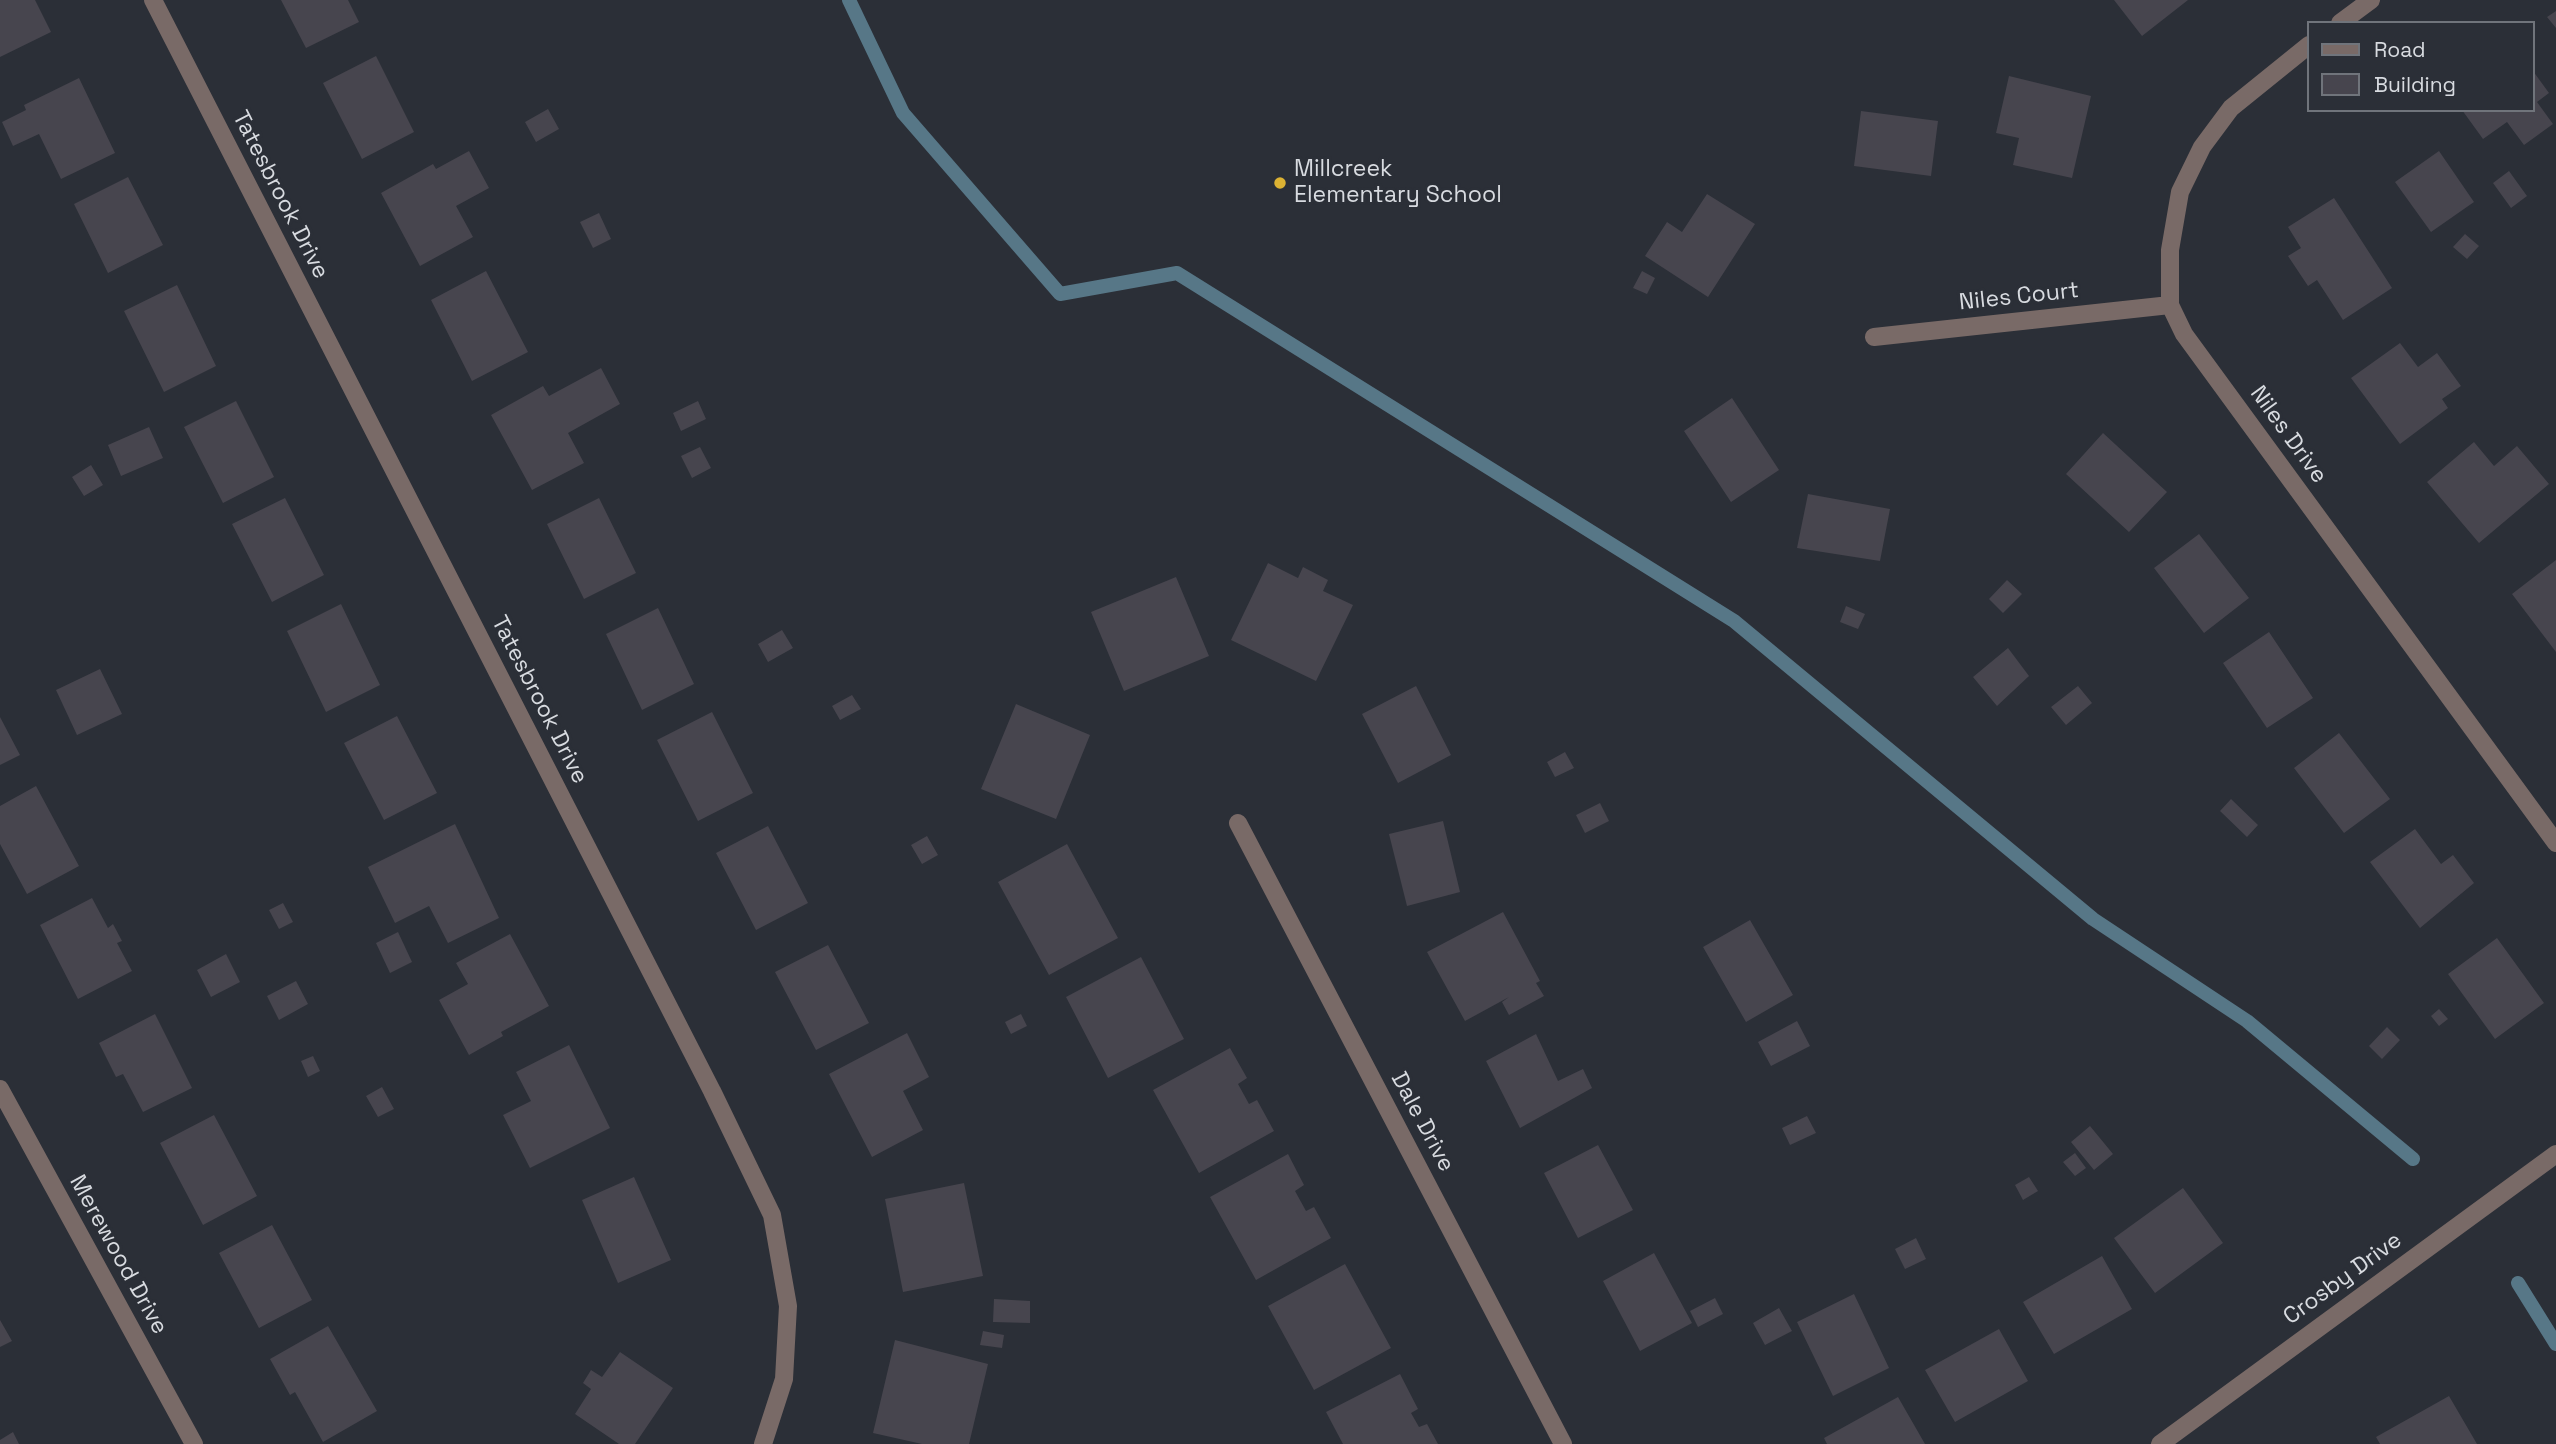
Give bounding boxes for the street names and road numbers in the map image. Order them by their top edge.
street label: Tatesbrook Drive [226,106,334,284]
street label: Niles Court [1958,277,2080,317]
street label: Niles Drive [2244,381,2332,489]
street label: Tatesbrook Drive [485,611,593,789]
street label: Dale Drive [1384,1068,1460,1176]
street label: Merewood Drive [63,1171,173,1339]
street label: Crosby Drive [2279,1227,2407,1331]

